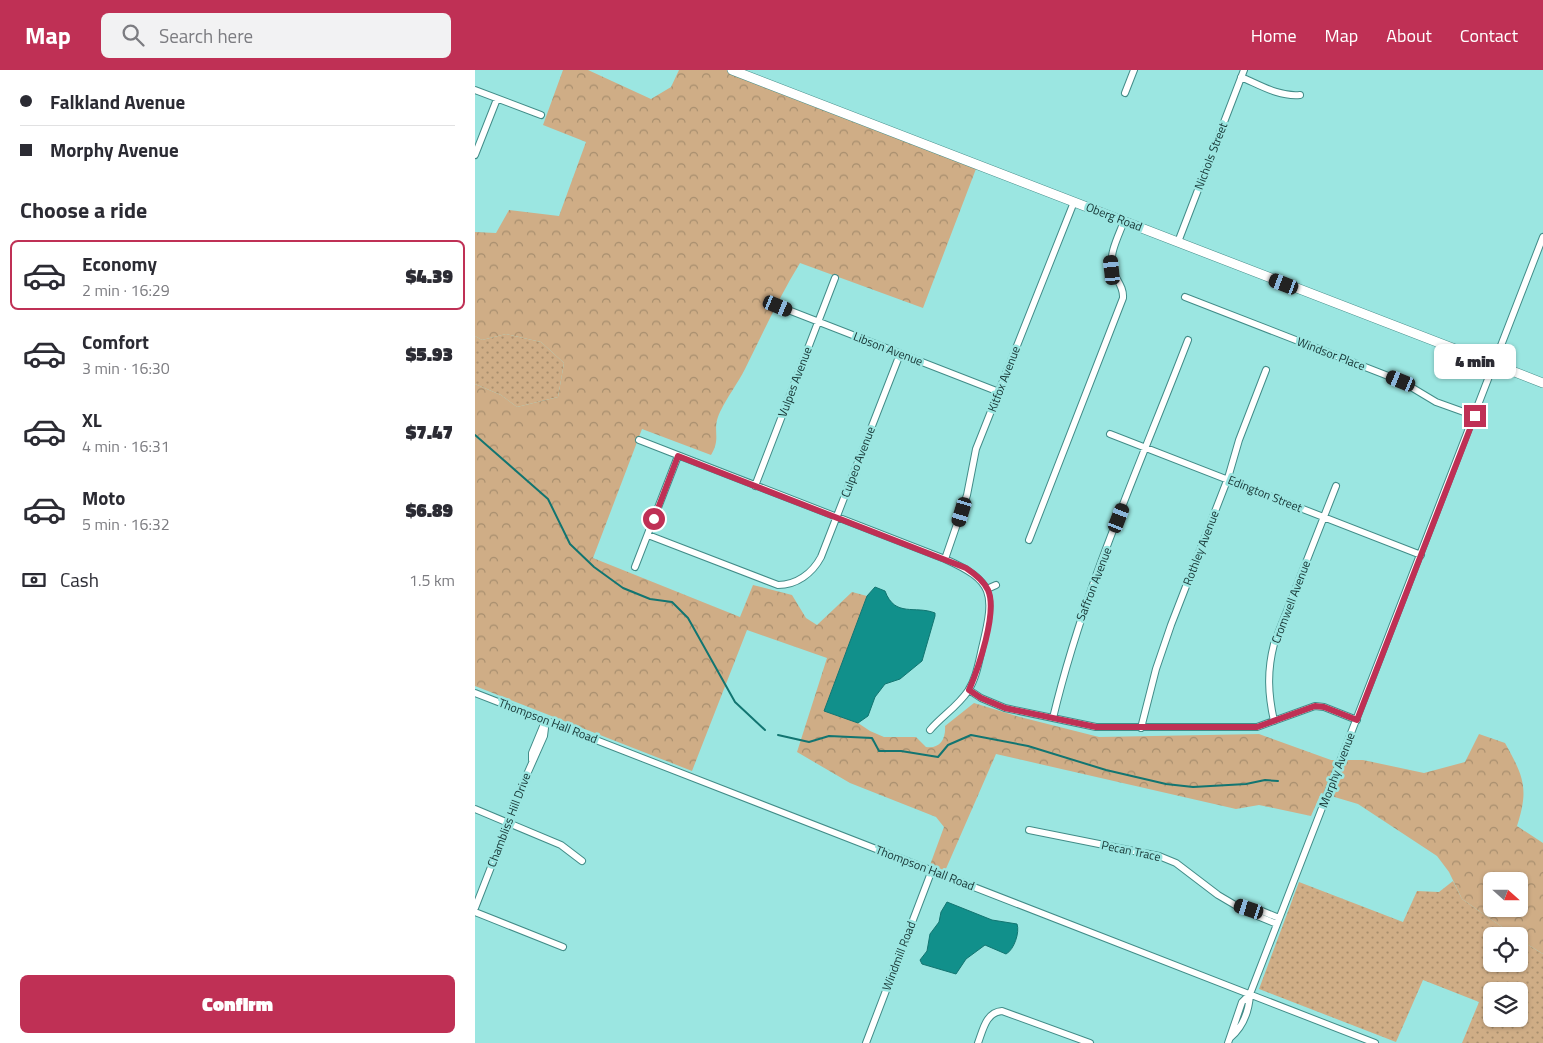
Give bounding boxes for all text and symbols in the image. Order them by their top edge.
search box [101,13,451,58]
text: Map [25,17,71,53]
icon: search [119,21,147,49]
text: Search here [159,21,253,50]
text: Home [1251,22,1297,49]
text: Map [1325,22,1358,49]
text: About [1386,22,1432,49]
text: Contact [1460,22,1518,49]
text: Falkland Avenue [50,87,185,116]
street label: Nichols Street [1189,119,1232,192]
text: Morphy Avenue [50,135,179,164]
text: Choose a ride [20,193,147,227]
street label: Oberg Road [1083,197,1145,236]
text: Economy [82,249,157,278]
icon: car [22,253,67,298]
car [1102,254,1121,286]
text: $4.39 [406,261,453,290]
car [1267,272,1300,296]
text: 2 min · 16:29 [82,278,170,302]
car [761,293,794,319]
text: Comfort [82,327,149,356]
street label: Libson Avenue [851,327,926,371]
icon: car [22,331,67,376]
street label: Windsor Place [1294,332,1368,375]
text: $5.93 [406,339,453,368]
street label: Kitfox Avenue [982,343,1025,415]
street label: Vulpes Avenue [772,344,817,420]
callout: 4 min [1434,344,1516,378]
text: 4 min [1455,349,1495,373]
text: 3 min · 16:30 [82,356,170,380]
car [1384,368,1417,394]
text: XL [82,405,102,434]
route end [1464,405,1486,427]
icon: car [22,409,67,454]
text: $7.47 [406,417,453,446]
street label: Culpeo Avenue [835,424,880,500]
text: 4 min · 16:31 [82,434,170,458]
street label: Edington Street [1225,470,1306,517]
text: Moto [82,483,125,512]
icon: car [22,487,67,532]
text: $6.89 [406,495,453,524]
car [950,495,973,529]
car [1106,501,1131,535]
route start [643,508,665,530]
street label: Rothley Avenue [1178,508,1224,588]
text: 5 min · 16:32 [82,512,170,536]
street label: Saffron Avenue [1071,544,1116,623]
street label: Cromwell Avenue [1266,557,1315,646]
text: Cash [60,565,99,594]
icon: cash [20,566,48,594]
text: 1.5 km [409,568,455,592]
street label: Thompson Hall Road [496,693,600,748]
street label: Morphy Avenue [1313,729,1360,810]
street label: Chambliss Hill Drive [482,770,535,870]
street label: Pecan Trace [1100,835,1162,866]
street label: Thompson Hall Road [873,840,977,895]
north arrow [1483,872,1527,918]
map controls [1483,872,1528,1027]
car [1232,897,1265,921]
street label: Windmill Road [877,918,920,993]
button: locate [1483,927,1528,972]
button: Confirm [20,975,455,1033]
button: layers [1483,982,1528,1027]

